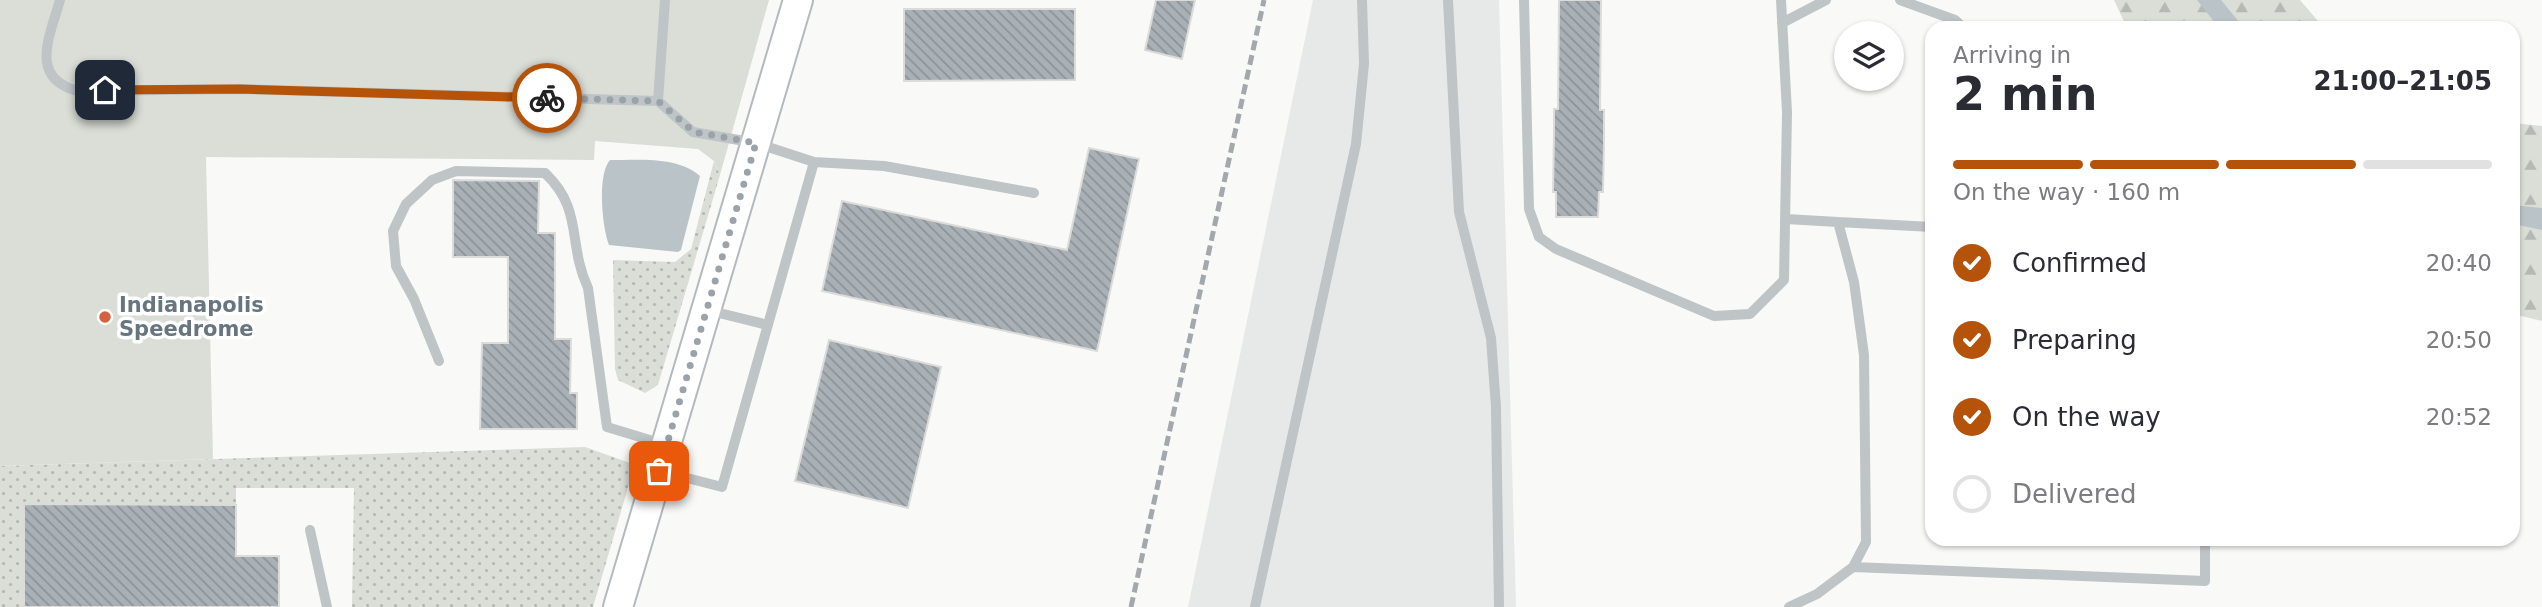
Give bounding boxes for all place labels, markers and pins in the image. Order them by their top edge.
pin [75,60,135,120]
place label: Indianapolis Speedrome [119,293,264,341]
marker: Indianapolis Speedrome [97,309,113,325]
pin [629,441,689,501]

